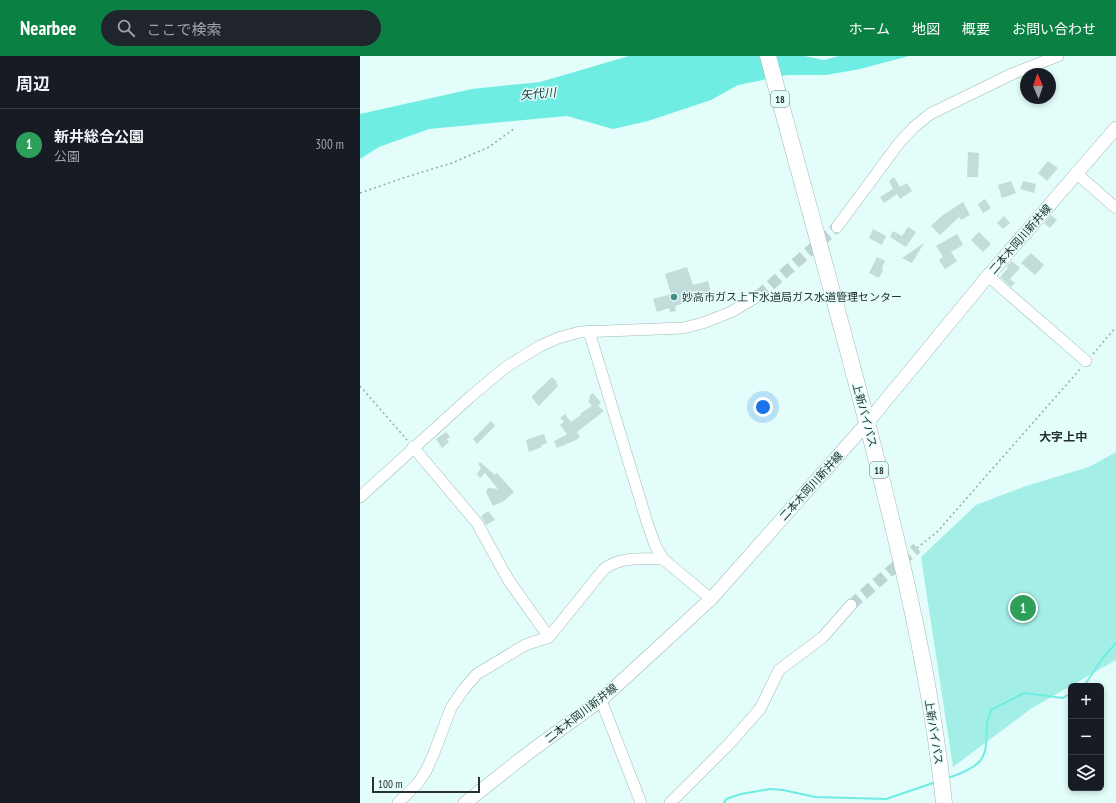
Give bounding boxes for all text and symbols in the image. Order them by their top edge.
search box [101,10,381,46]
text: Nearbee [20,16,77,40]
icon: search [115,17,137,39]
text: ここで検索 [147,20,222,39]
text: ホーム [848,20,890,38]
text: 地図 [912,20,940,38]
text: 概要 [962,20,990,38]
text: お問い合わせ [1012,20,1096,38]
north arrow [1020,68,1056,104]
text: 周辺 [16,73,50,95]
water label: 矢代川 [519,84,559,103]
road number: 18 [771,91,789,107]
text: 新井総合公園 [54,127,144,146]
text: 1 [26,136,32,153]
text: 300 m [315,136,344,153]
text: 公園 [54,148,80,165]
street label: 二本木岡川新井線 [986,201,1054,277]
place label: 妙高市ガス上下水道局ガス水道管理センター [682,290,902,304]
marker: 妙高市ガス上下水道局ガス水道管理センター [669,292,679,302]
street label: 上新バイパス [850,381,880,449]
your location [753,397,773,417]
district label: 大字上中 [1039,429,1087,444]
street label: 二本木岡川新井線 [776,449,846,523]
road number: 18 [870,462,888,478]
pin: 1 [1010,593,1036,623]
street label: 二本木岡川新井線 [542,680,620,746]
map controls [1068,683,1104,791]
button: + [1068,683,1104,719]
street label: 上新バイパス [922,698,946,766]
button: − [1068,719,1104,755]
button: layers [1068,755,1104,791]
scale bar [372,775,480,794]
text: 100 m [378,777,402,791]

